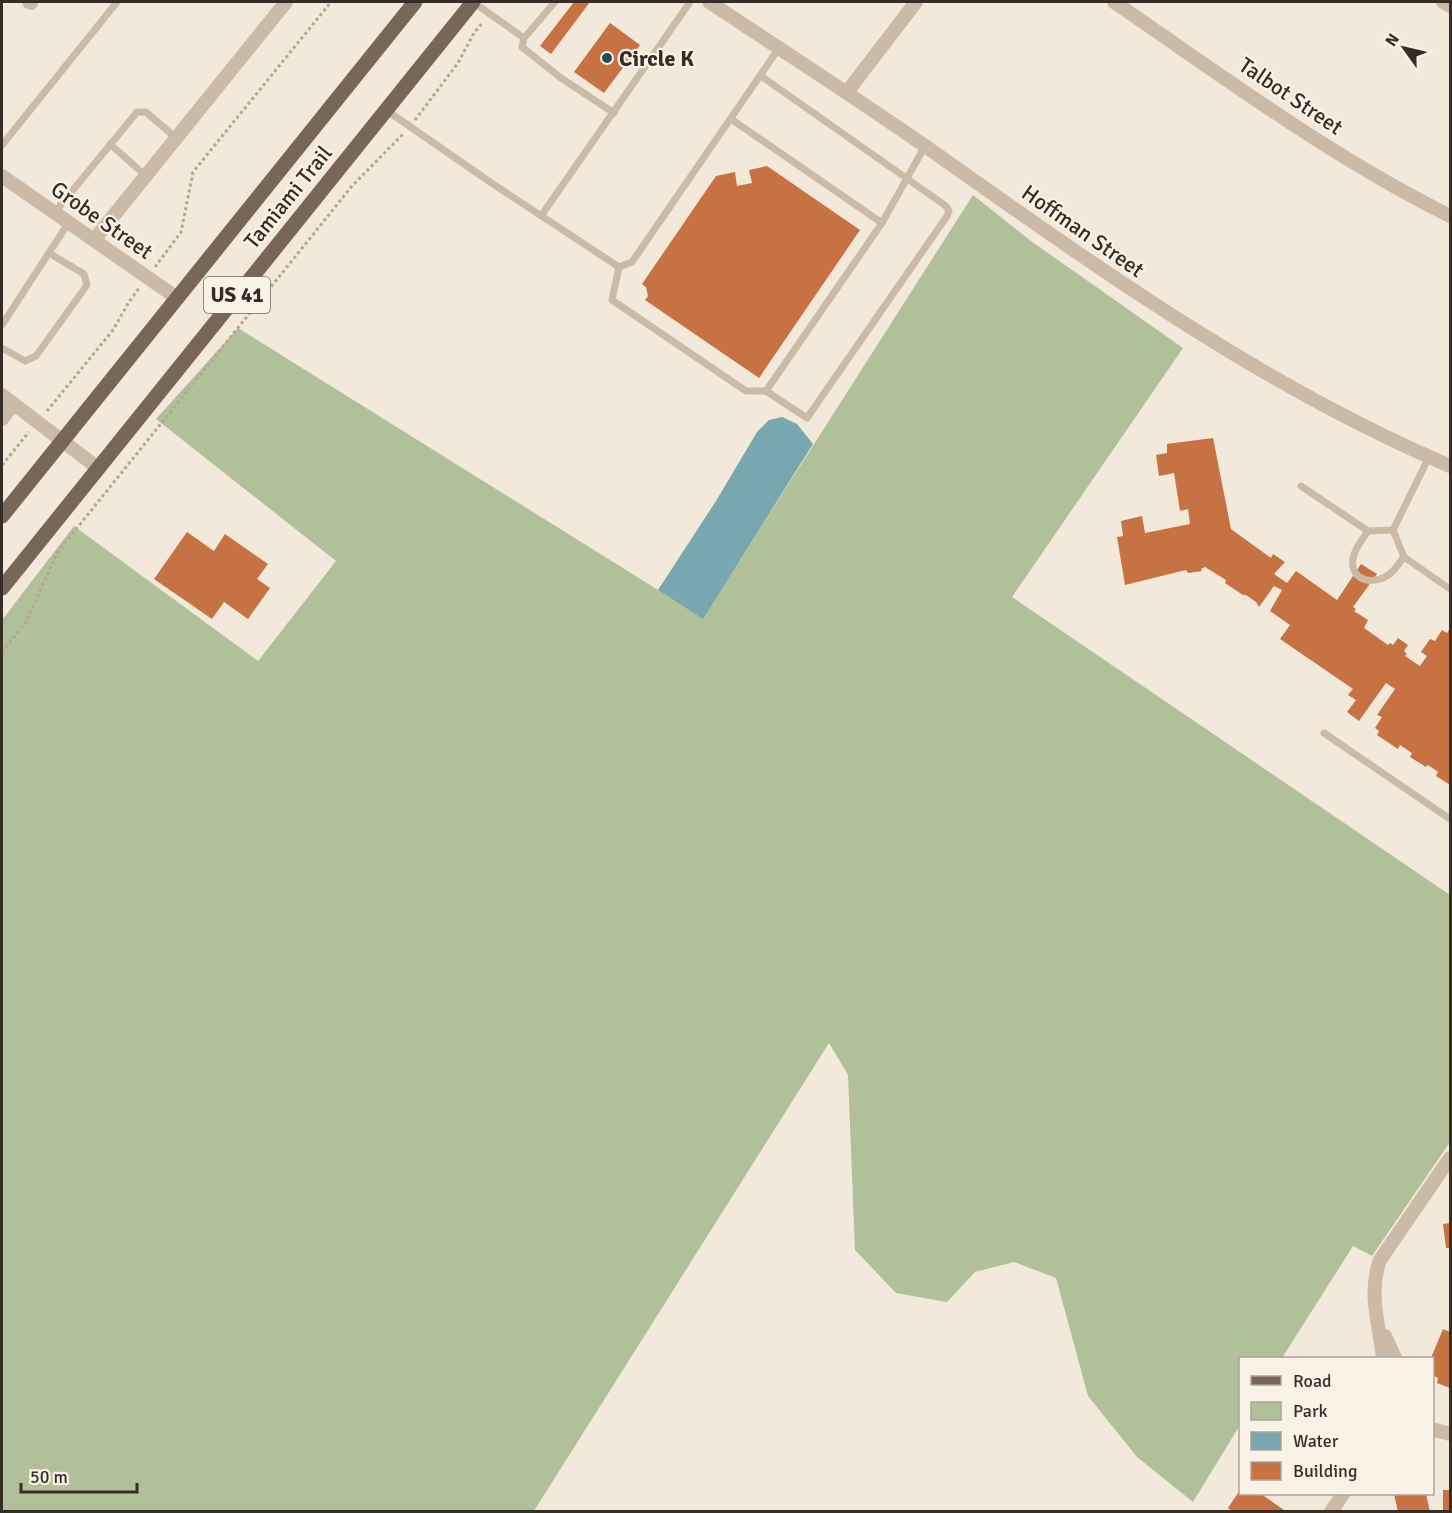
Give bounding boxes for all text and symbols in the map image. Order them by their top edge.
north arrow [1374,18,1434,78]
text: N [1381,30,1404,50]
place label: Circle K [619,45,694,72]
marker: Circle K [600,51,614,65]
street label: Talbot Street [1234,51,1348,141]
street label: Tamiami Trail [238,140,338,254]
street label: Grobe Street [46,175,158,265]
street label: Hoffman Street [1017,179,1150,283]
road number: US 41 [204,277,270,313]
legend [1239,1357,1434,1495]
text: Road [1293,1370,1332,1392]
text: Park [1293,1400,1328,1422]
text: Water [1293,1430,1339,1452]
scale bar [21,1456,136,1494]
text: Building [1293,1460,1357,1482]
text: 50 m [30,1466,68,1488]

